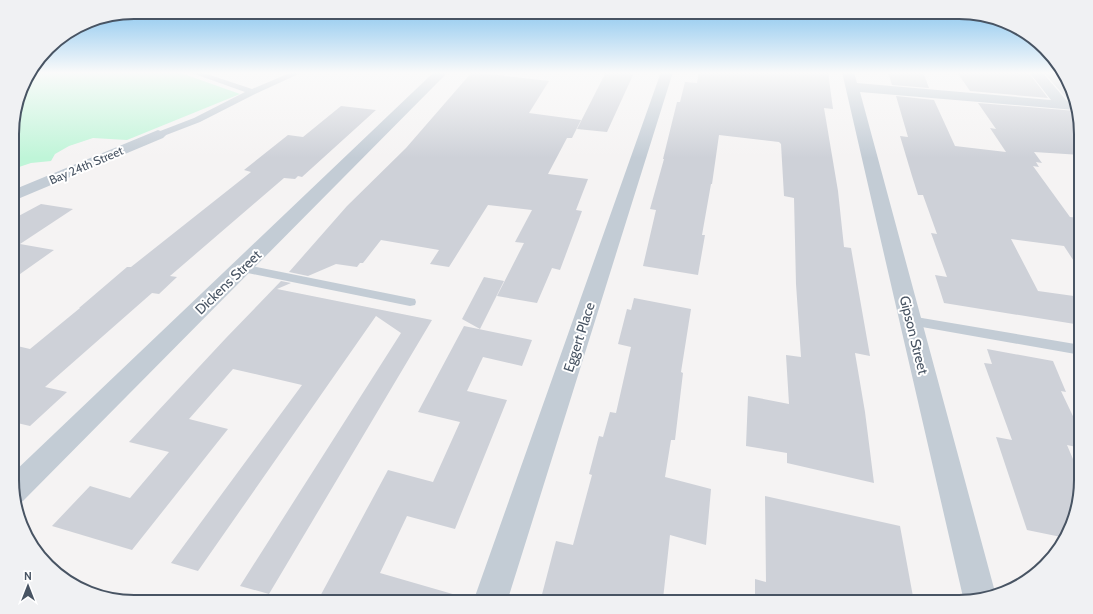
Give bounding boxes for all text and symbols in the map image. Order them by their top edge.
street label: Bay 24th Street [47,143,125,187]
street label: Dickens Street [191,246,265,318]
street label: Gipson Street [896,294,933,377]
street label: Eggert Place [559,300,599,374]
north arrow [8,566,48,606]
text: N [24,569,32,583]

